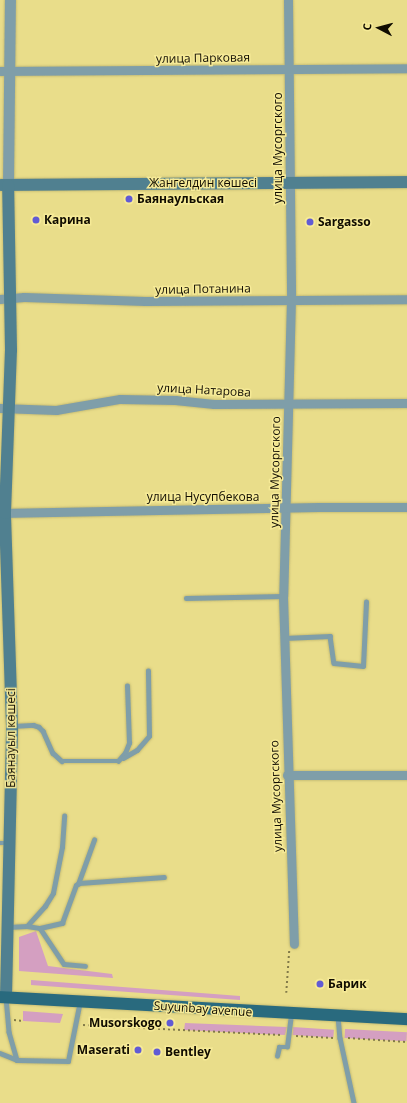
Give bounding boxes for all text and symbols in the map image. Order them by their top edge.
north arrow [359,8,399,48]
text: С [359,22,374,31]
street label: улица Парковая [156,50,250,66]
street label: улица Мусоргского [271,92,285,204]
street label: Жангелдин көшесі [149,176,257,190]
place label: Баянаульская [137,192,224,206]
marker: Баянаульская [124,194,134,204]
place label: Карина [44,213,91,227]
marker: Карина [31,215,41,225]
place label: Sargasso [318,215,371,229]
marker: Sargasso [305,217,315,227]
street label: улица Потанина [155,281,251,297]
street label: улица Натарова [157,380,251,400]
street label: улица Мусоргского [267,416,283,528]
street label: улица Нусупбекова [147,490,259,504]
street label: Баянауыл көшесі [4,688,18,788]
street label: улица Мусоргского [267,740,285,852]
place label: Барик [328,977,367,991]
marker: Барик [315,979,325,989]
street label: Suyunbay avenue [153,998,253,1020]
place label: Musorskogo [89,1016,162,1030]
marker: Musorskogo [165,1018,175,1028]
place label: Maserati [77,1043,130,1057]
marker: Maserati [133,1045,143,1055]
place label: Bentley [165,1045,211,1059]
marker: Bentley [152,1047,162,1057]

